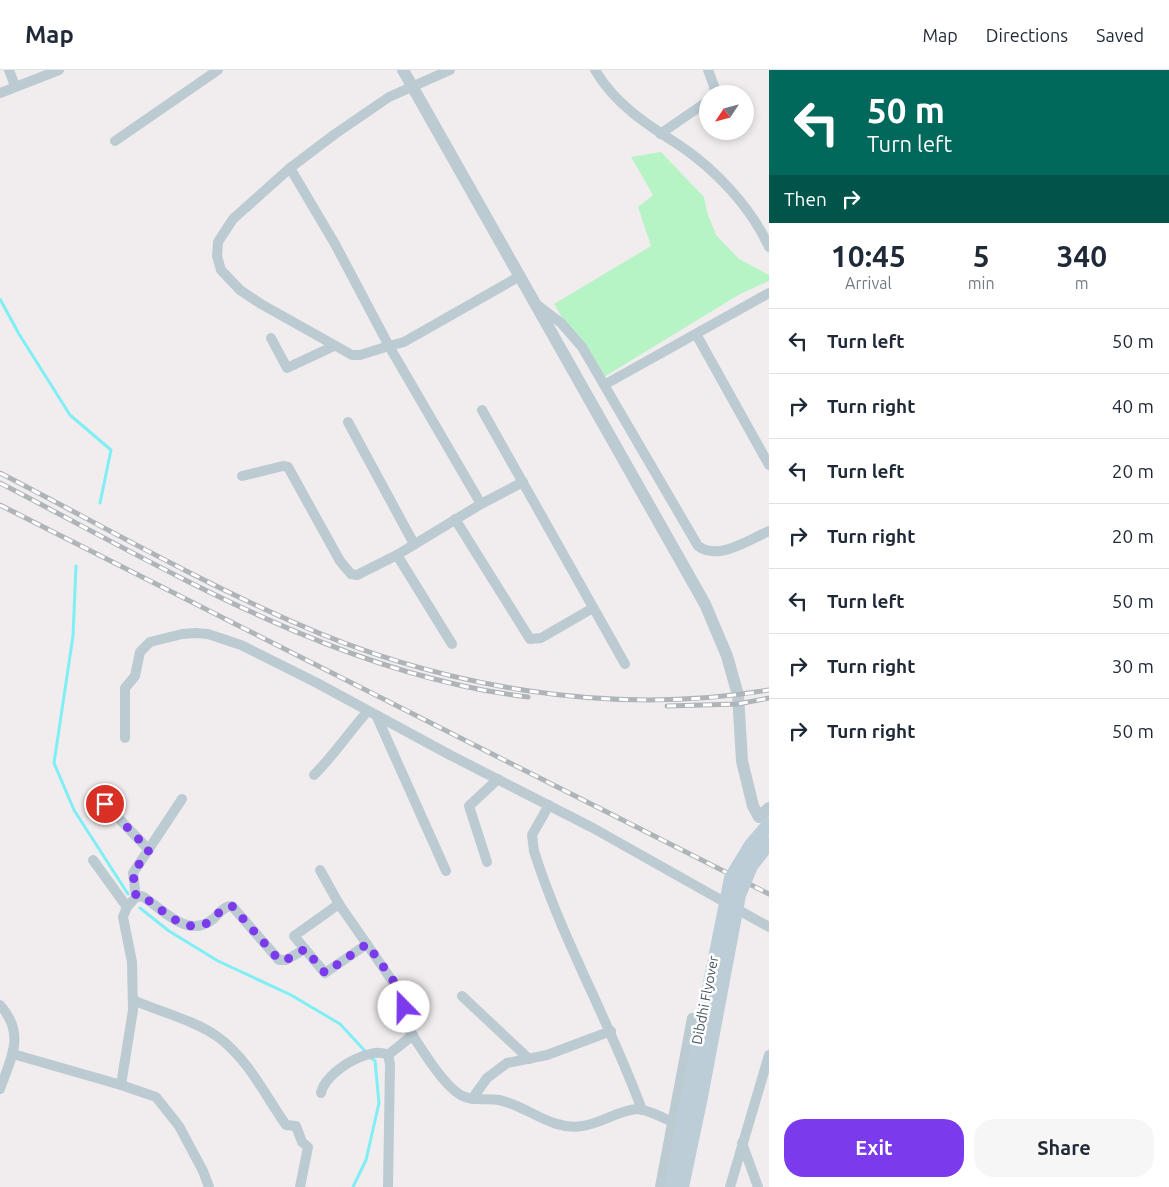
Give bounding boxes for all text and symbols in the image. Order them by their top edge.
text: Map [25,21,74,48]
text: Map [922,25,958,45]
text: Directions [986,25,1068,45]
text: Saved [1096,25,1144,45]
north arrow [699,85,754,140]
map controls [699,85,754,140]
icon: left [784,90,849,155]
text: 50 m [867,90,945,130]
text: Turn left [867,131,952,156]
icon: right [837,185,865,213]
text: Then [784,188,827,210]
text: 10:45 [831,239,906,273]
text: 5 [973,239,990,273]
text: 340 [1056,239,1107,273]
text: Arrival [845,274,892,292]
text: min [968,274,995,292]
text: m [1075,274,1089,292]
icon: left [784,327,812,355]
text: Turn left [827,330,905,352]
text: 50 m [1112,330,1154,352]
icon: right [784,392,812,420]
text: Turn right [827,395,915,417]
text: 40 m [1112,395,1154,417]
icon: left [784,457,812,485]
text: Turn left [827,460,905,482]
text: 20 m [1112,460,1154,482]
icon: right [784,522,812,550]
text: Turn right [827,525,915,547]
text: 20 m [1112,525,1154,547]
icon: left [784,587,812,615]
text: Turn left [827,590,905,612]
text: 50 m [1112,590,1154,612]
icon: right [784,652,812,680]
text: Turn right [827,655,915,677]
text: 30 m [1112,655,1154,677]
icon: right [784,717,812,745]
text: Turn right [827,720,915,742]
text: 50 m [1112,720,1154,742]
pin [84,783,126,825]
icon: arrive [91,790,119,818]
street label: Dibdhi Flyover [689,954,722,1046]
position arrow [377,980,429,1032]
button: Exit [784,1119,964,1177]
button: Share [974,1119,1154,1177]

